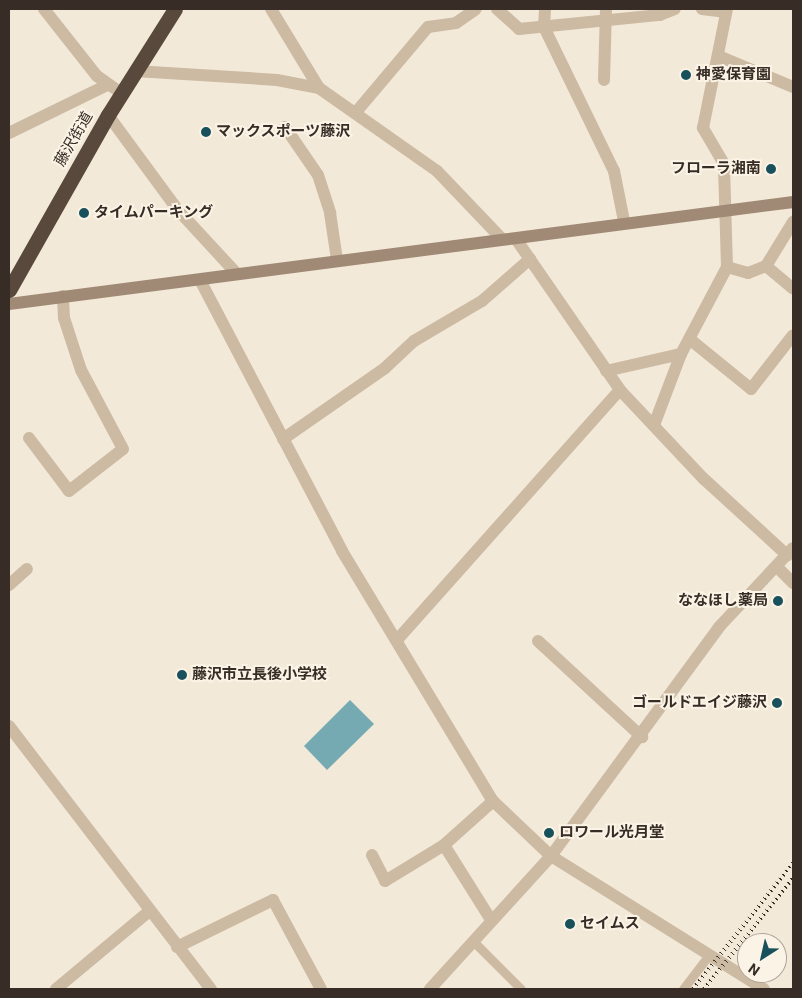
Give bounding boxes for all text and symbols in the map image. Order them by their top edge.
place label: 神愛保育園 [696,66,771,84]
marker: 神愛保育園 [680,69,692,81]
street label: 藤沢街道 [51,109,97,169]
place label: マックスポーツ藤沢 [216,123,351,141]
marker: マックスポーツ藤沢 [200,126,212,138]
place label: フローラ湘南 [671,160,761,178]
marker: フローラ湘南 [765,163,777,175]
place label: タイムパーキング [94,204,214,222]
marker: タイムパーキング [78,207,90,219]
place label: ななほし薬局 [678,592,768,610]
marker: ななほし薬局 [772,595,784,607]
place label: 藤沢市立長後小学校 [192,666,327,684]
marker: 藤沢市立長後小学校 [176,669,188,681]
place label: ゴールドエイジ藤沢 [632,694,767,712]
marker: ゴールドエイジ藤沢 [771,697,783,709]
place label: ロワール光月堂 [559,824,664,842]
marker: ロワール光月堂 [543,827,555,839]
place label: セイムス [580,915,640,933]
marker: セイムス [564,918,576,930]
north arrow [737,933,787,983]
text: N [745,960,763,979]

